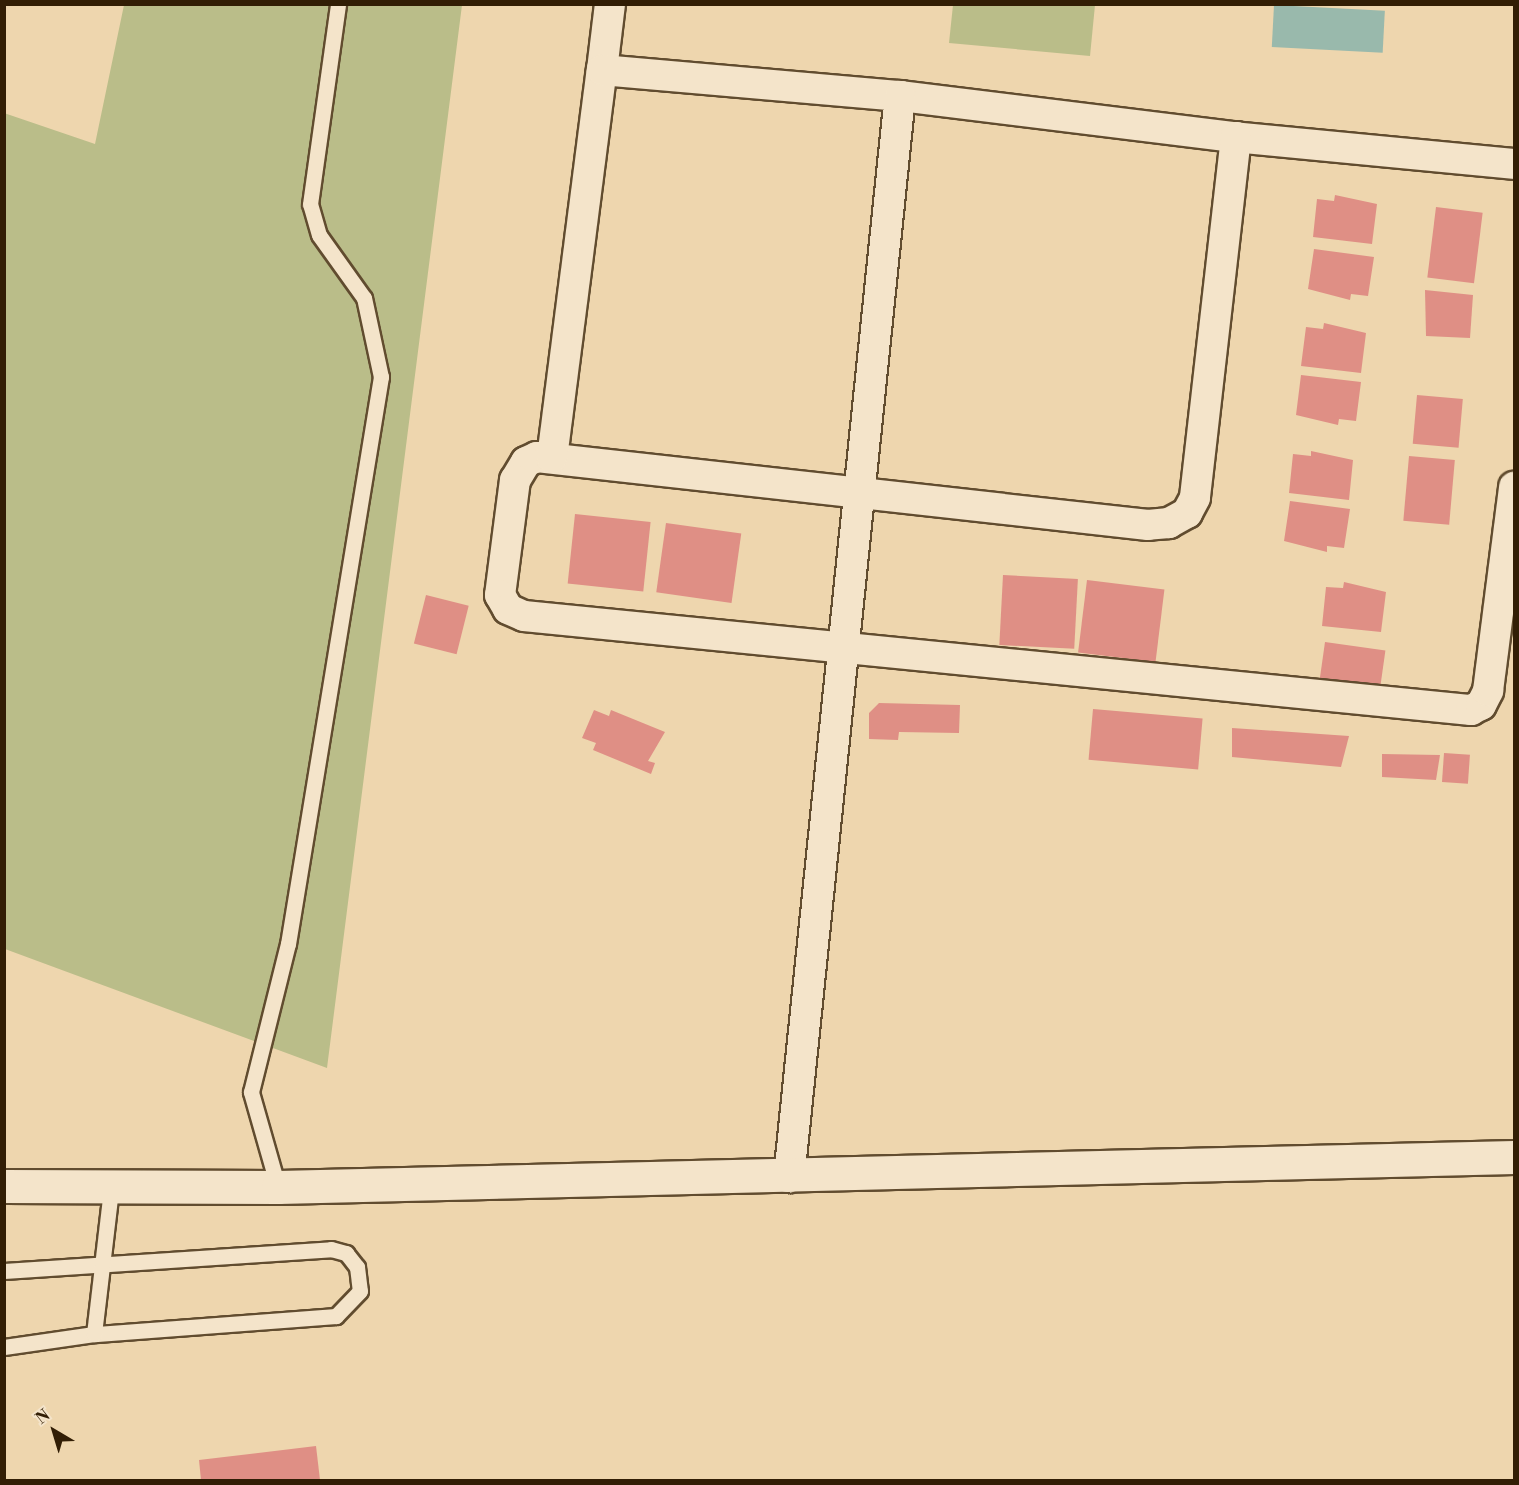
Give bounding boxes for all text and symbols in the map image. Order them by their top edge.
north arrow [24,1401,84,1461]
text: N [32,1405,54,1429]

